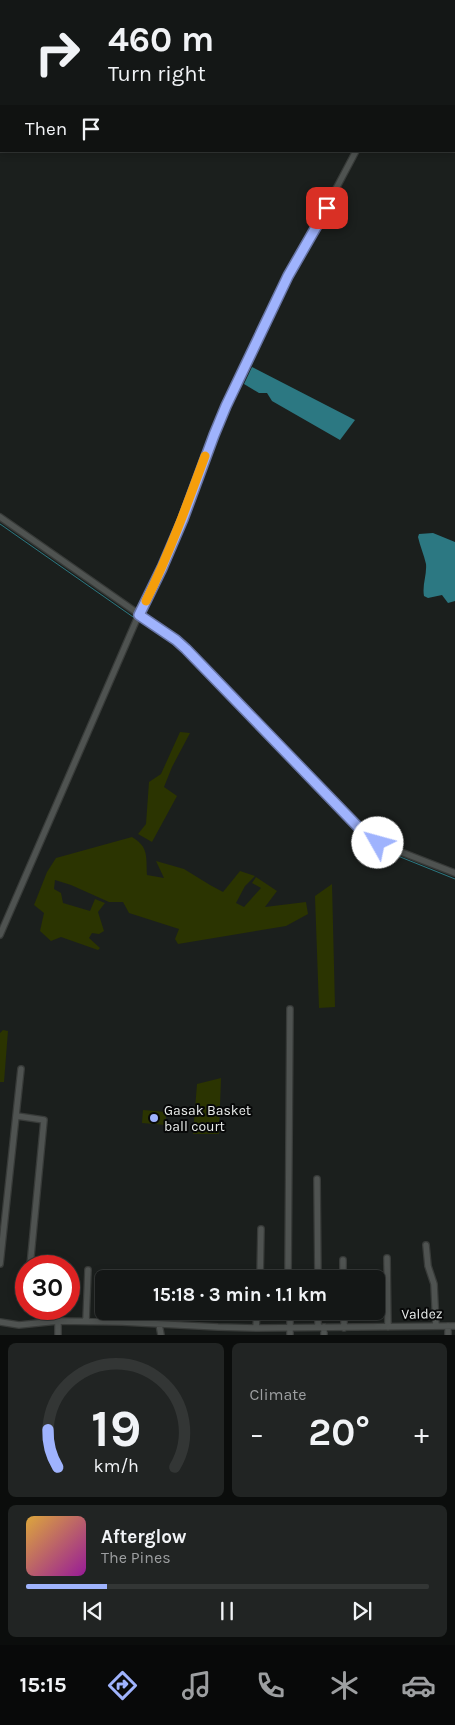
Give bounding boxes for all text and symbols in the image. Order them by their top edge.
text: 460 m [108,19,214,60]
icon: right [25,20,90,85]
text: Turn right [108,61,206,87]
icon: arrive [77,115,105,143]
text: Then [25,118,67,140]
pin [306,187,348,229]
icon: arrive [313,194,341,222]
position arrow [351,816,403,868]
place label: Gasak Basket ball court [164,1102,251,1135]
marker: Gasak Basket ball court [148,1112,160,1124]
speed limit sign: 30 [15,1255,80,1320]
text: 15:18 · 3 min · 1.1 km [153,1284,327,1306]
street label: Valdez [401,1305,443,1323]
text: Climate [250,1385,307,1404]
text: 19 [91,1398,141,1459]
text: 20° [308,1410,370,1455]
text: − [250,1417,264,1450]
text: + [414,1417,429,1450]
text: km/h [93,1456,138,1477]
text: Afterglow [101,1526,187,1548]
text: The Pines [101,1548,171,1567]
icon: previous [79,1597,107,1625]
icon: pause [213,1597,241,1625]
icon: next [348,1597,376,1625]
icon: directions [105,1668,140,1703]
icon: music [179,1668,214,1703]
icon: phone [253,1668,288,1703]
icon: climate [327,1668,362,1703]
icon: car [401,1668,436,1703]
text: 15:15 [19,1672,67,1698]

